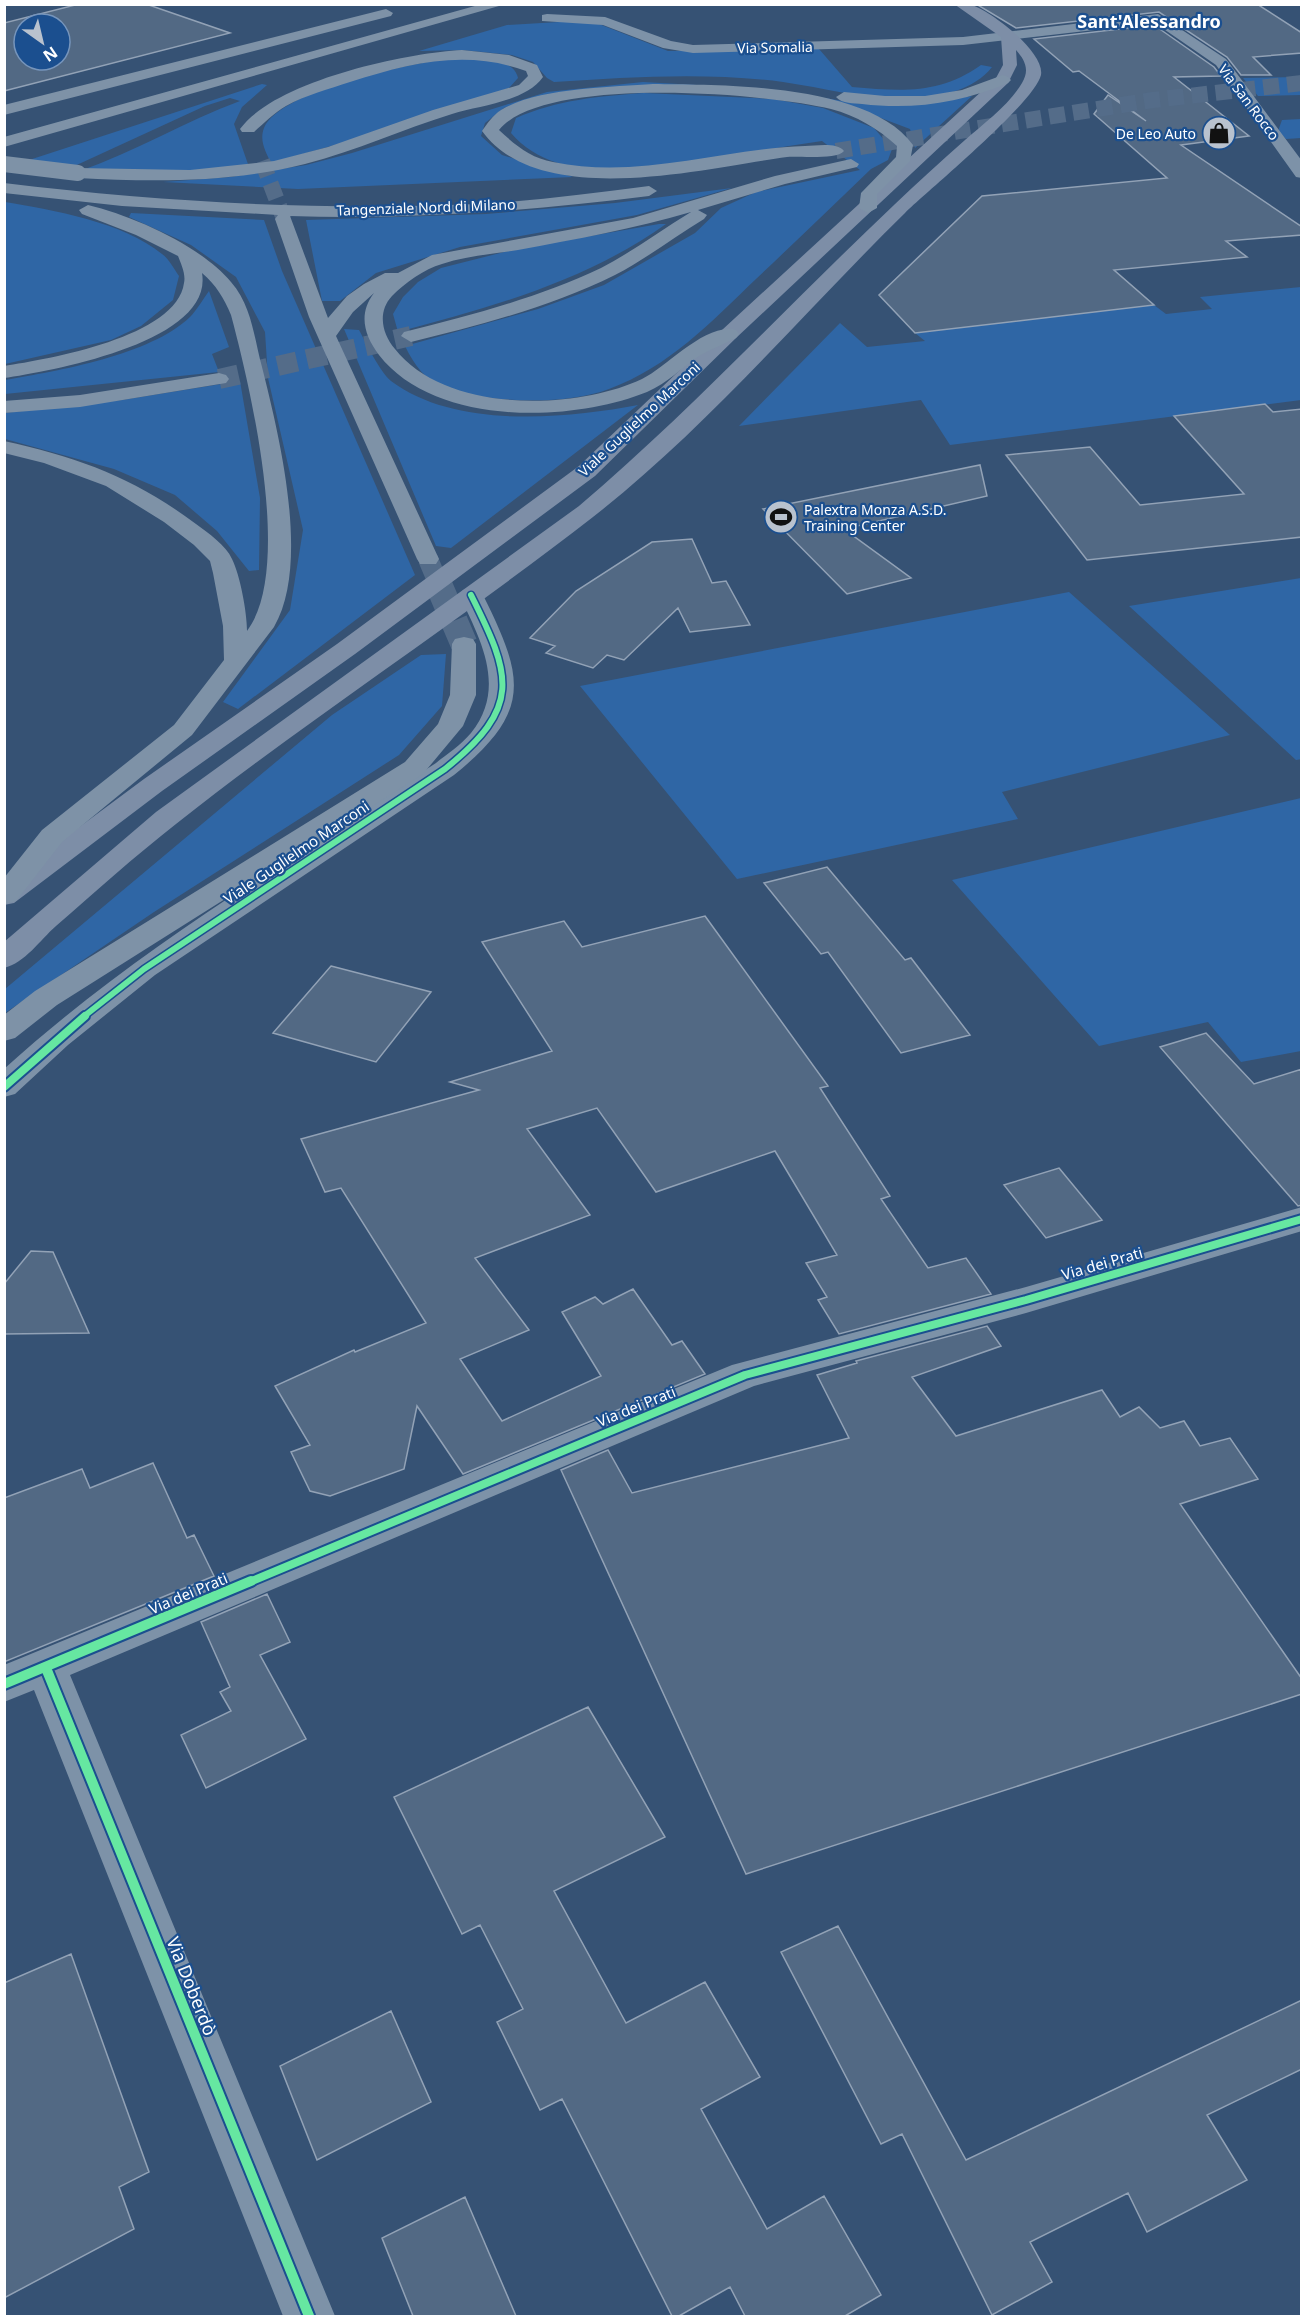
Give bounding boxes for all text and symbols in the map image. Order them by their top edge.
district label: Sant'Alessandro [1077,9,1221,33]
north arrow [12,12,72,72]
street label: Via Somalia [737,37,813,57]
text: N [39,42,62,67]
street label: Via San Rocco [1214,60,1284,144]
shop icon: De Leo Auto [1201,115,1237,151]
place label: De Leo Auto [1116,124,1196,143]
street label: Tangenziale Nord di Milano [336,194,516,220]
street label: Viale Guglielmo Marconi [574,358,704,480]
sports icon: Palextra Monza A.S.D. Training Center [763,499,799,535]
place label: Palextra Monza A.S.D. Training Center [804,500,946,535]
street label: Viale Guglielmo Marconi [219,796,373,908]
street label: Via dei Prati [1059,1242,1145,1284]
street label: Via dei Prati [594,1381,678,1431]
street label: Via dei Prati [146,1568,230,1618]
street label: Via Doberdò [161,1933,223,2039]

